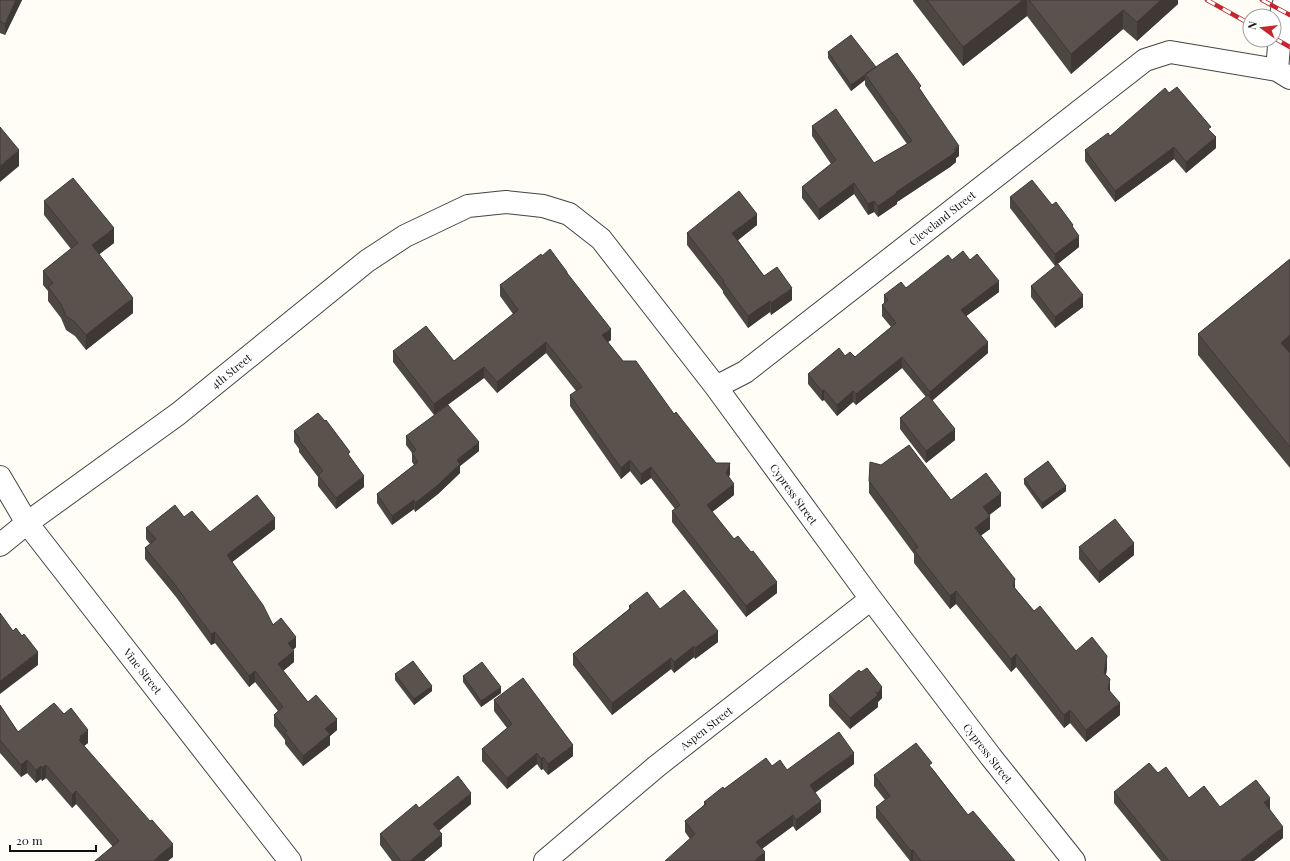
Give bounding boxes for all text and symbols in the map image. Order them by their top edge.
north arrow [1242,8,1282,48]
text: N [1244,19,1260,31]
street label: Cleveland Street [906,187,979,249]
street label: 4th Street [208,350,254,392]
street label: Cypress Street [767,461,821,528]
street label: Vine Street [120,644,166,697]
street label: Aspen Street [676,703,735,754]
street label: Cypress Street [960,720,1016,786]
scale bar [10,827,96,853]
text: 20 m [16,832,43,848]

